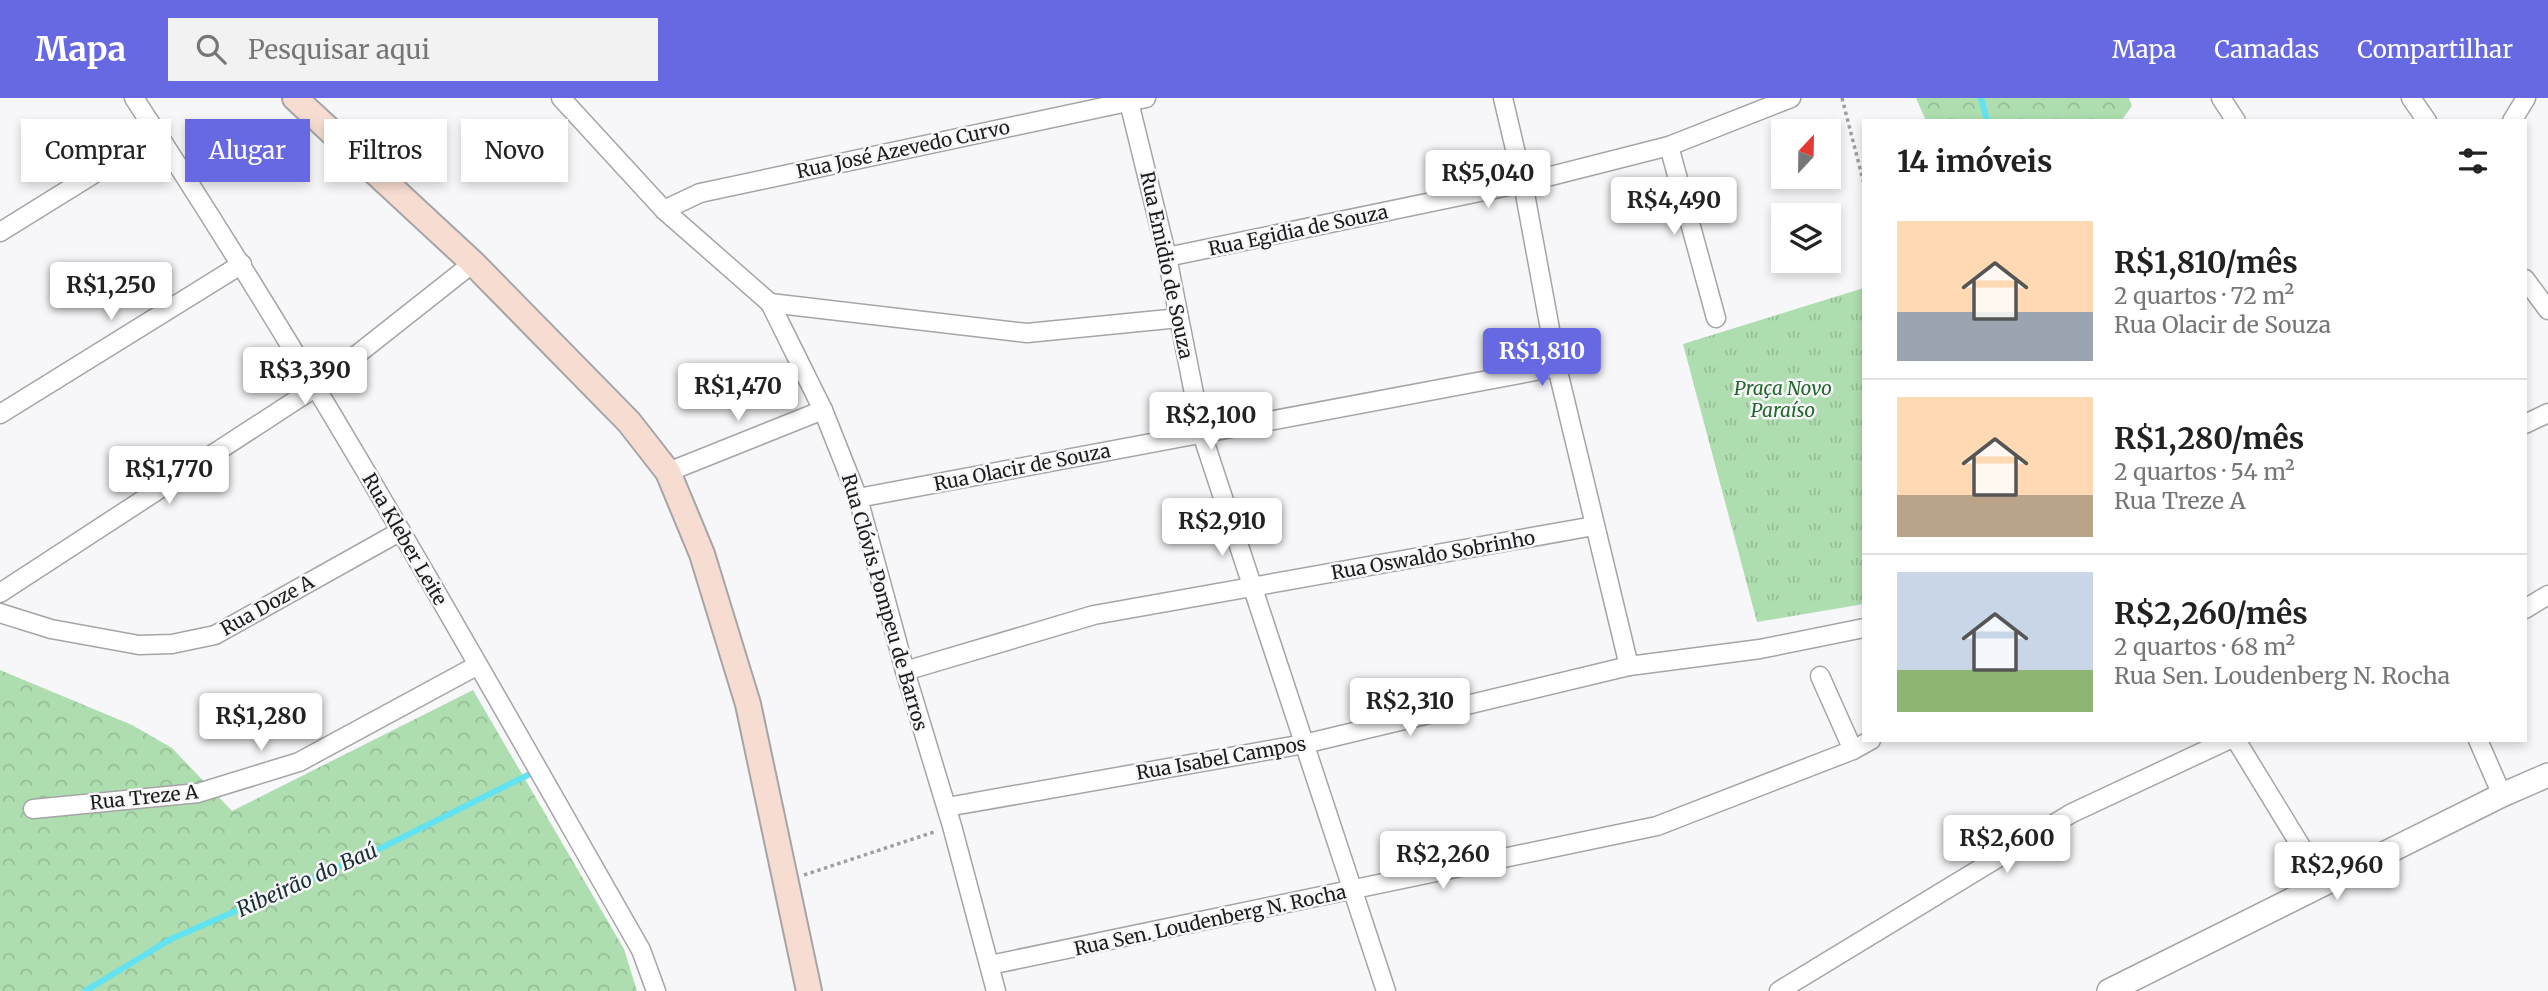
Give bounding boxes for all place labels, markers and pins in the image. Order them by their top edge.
pin: R$5,040 [1423,150,1553,210]
pin: R$4,490 [1609,178,1739,237]
pin: R$1,250 [46,262,176,322]
pin: R$1,810 [1477,328,1607,388]
pin: R$3,390 [240,348,370,407]
pin: R$1,470 [673,364,803,423]
pin: R$2,100 [1146,392,1276,452]
pin: R$1,770 [104,446,234,506]
pin: R$2,910 [1157,498,1287,558]
pin: R$2,310 [1345,678,1475,738]
pin: R$1,280 [196,694,326,753]
pin: R$2,600 [1942,816,2072,875]
pin: R$2,260 [1378,832,1508,891]
pin: R$2,960 [2272,842,2402,902]

